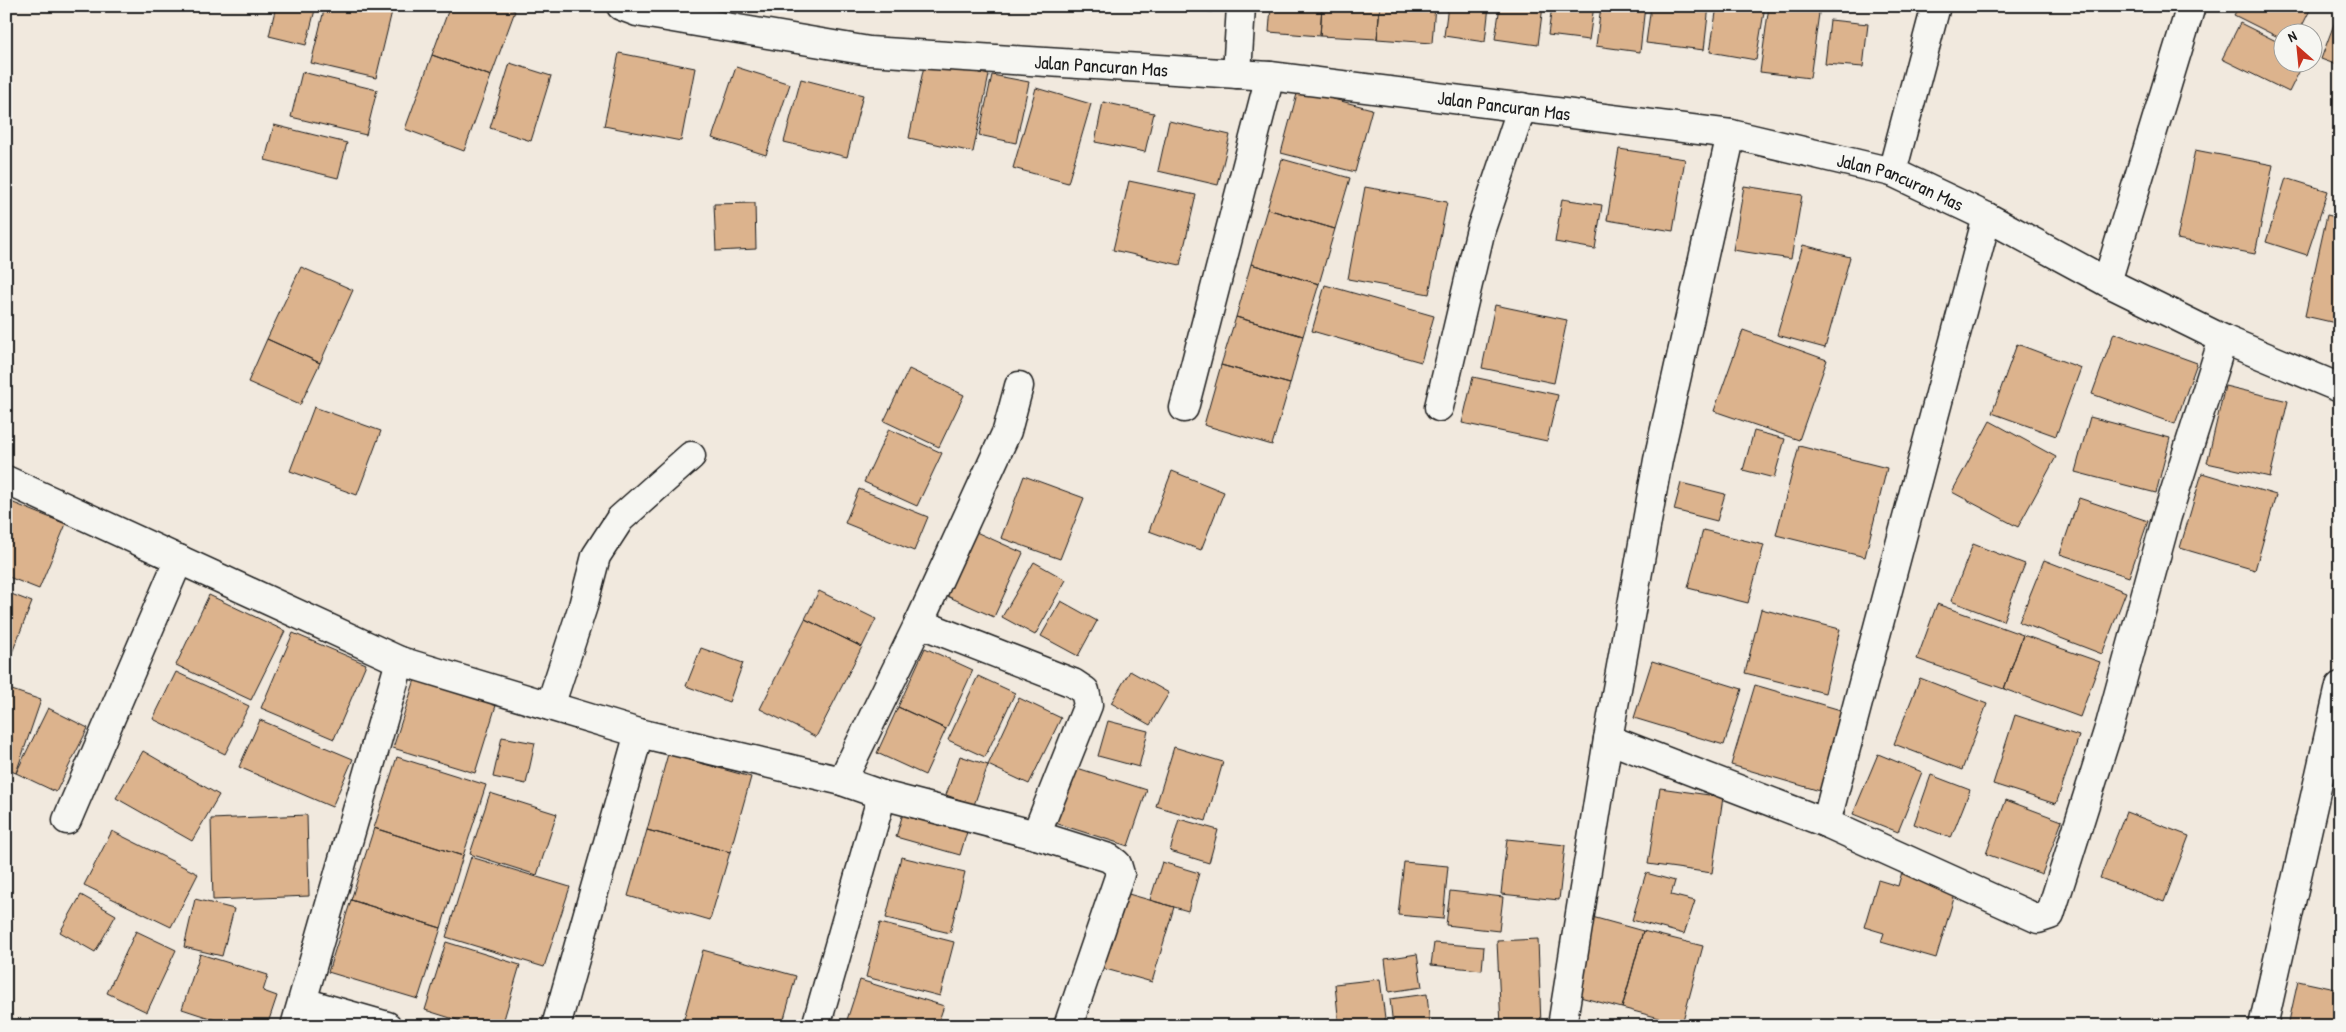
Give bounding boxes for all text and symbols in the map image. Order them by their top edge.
north arrow [2274,22,2324,72]
text: N [2284,26,2300,46]
street label: Jalan Pancuran Mas [1034,48,1169,83]
street label: Jalan Pancuran Mas [1436,84,1572,127]
street label: Jalan Pancuran Mas [1834,146,1968,217]

